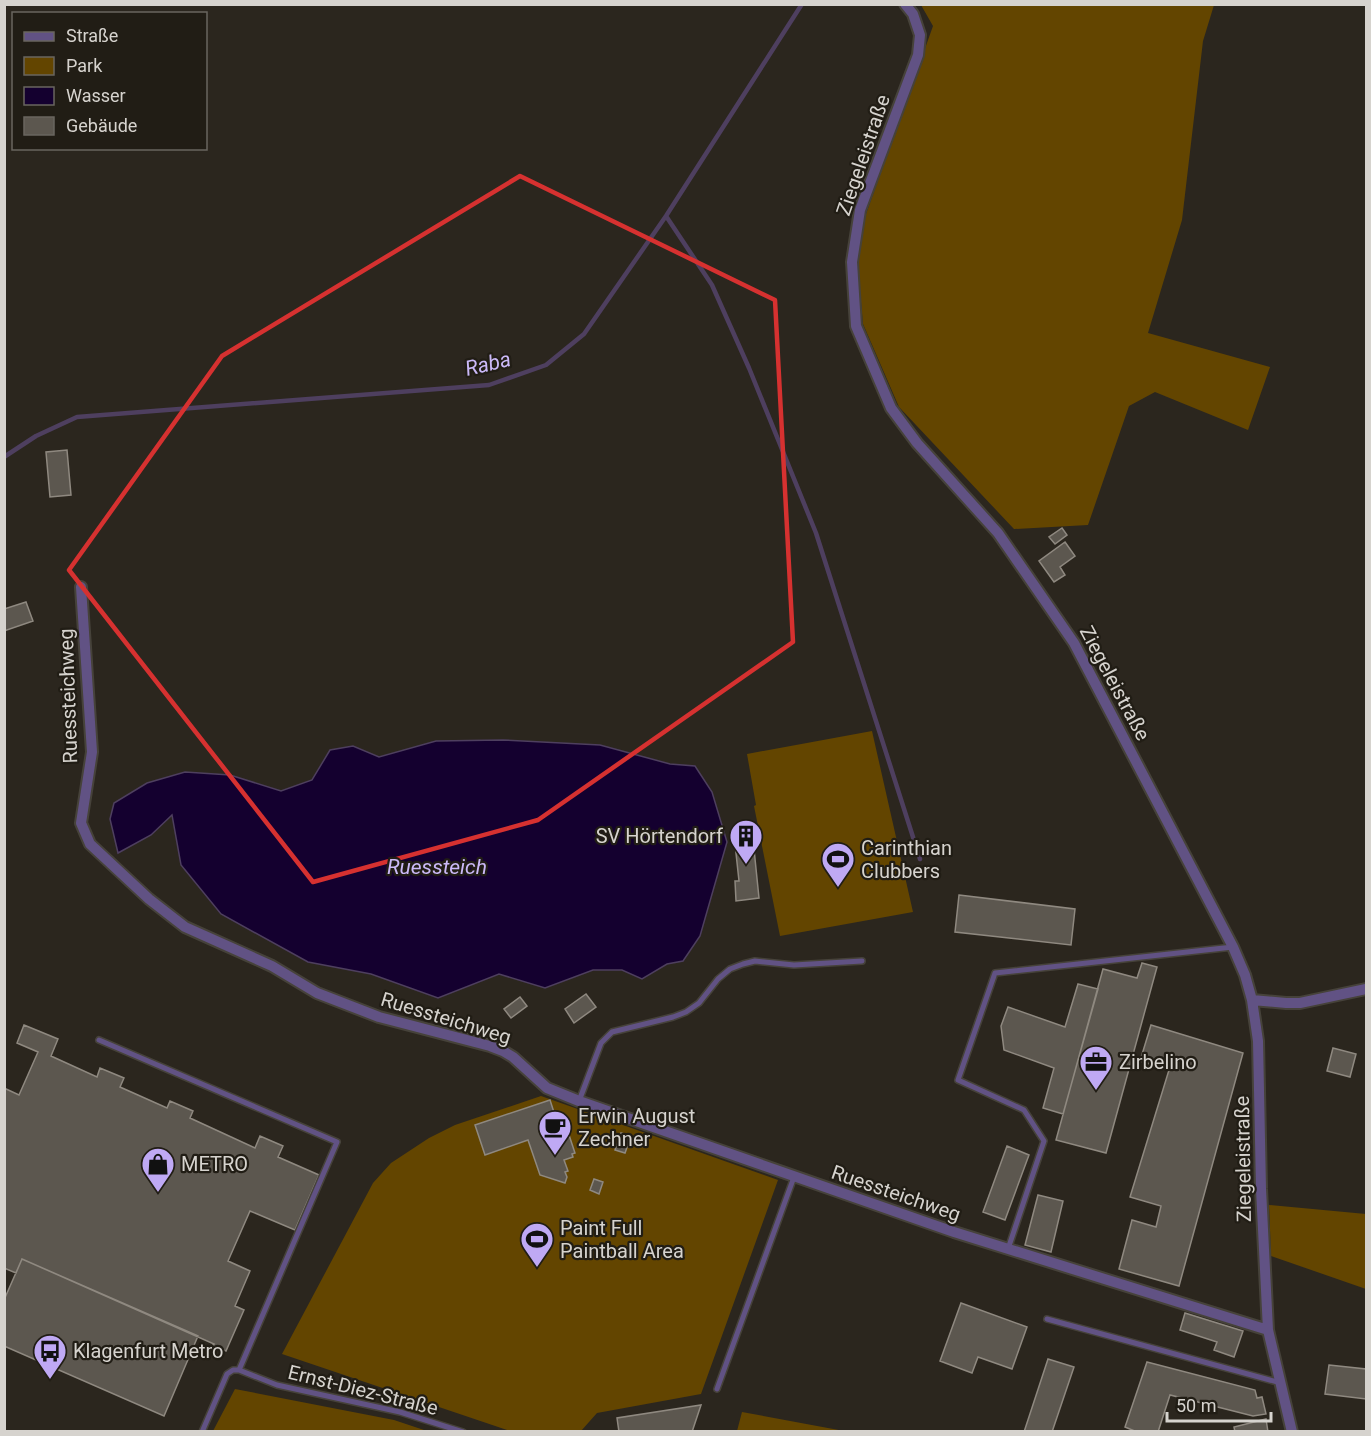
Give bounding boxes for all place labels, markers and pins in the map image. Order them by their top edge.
building icon: SV Hörtendorf [728,818,764,865]
place label: SV Hörtendorf [596,824,723,848]
place label: Carinthian Clubbers [861,836,952,883]
sports icon: Carinthian Clubbers [820,841,856,888]
office icon: Zirbelino [1078,1044,1114,1091]
place label: Zirbelino [1119,1050,1197,1074]
place label: Erwin August Zechner [578,1104,695,1151]
cafe icon: Erwin August Zechner [537,1109,573,1156]
shop icon: METRO [140,1146,176,1193]
place label: METRO [181,1152,248,1176]
place label: Paint Full Paintball Area [560,1216,684,1263]
sports icon: Paint Full Paintball Area [519,1221,555,1268]
bus stop icon: Klagenfurt Metro [32,1333,68,1380]
place label: Klagenfurt Metro [73,1339,224,1363]

